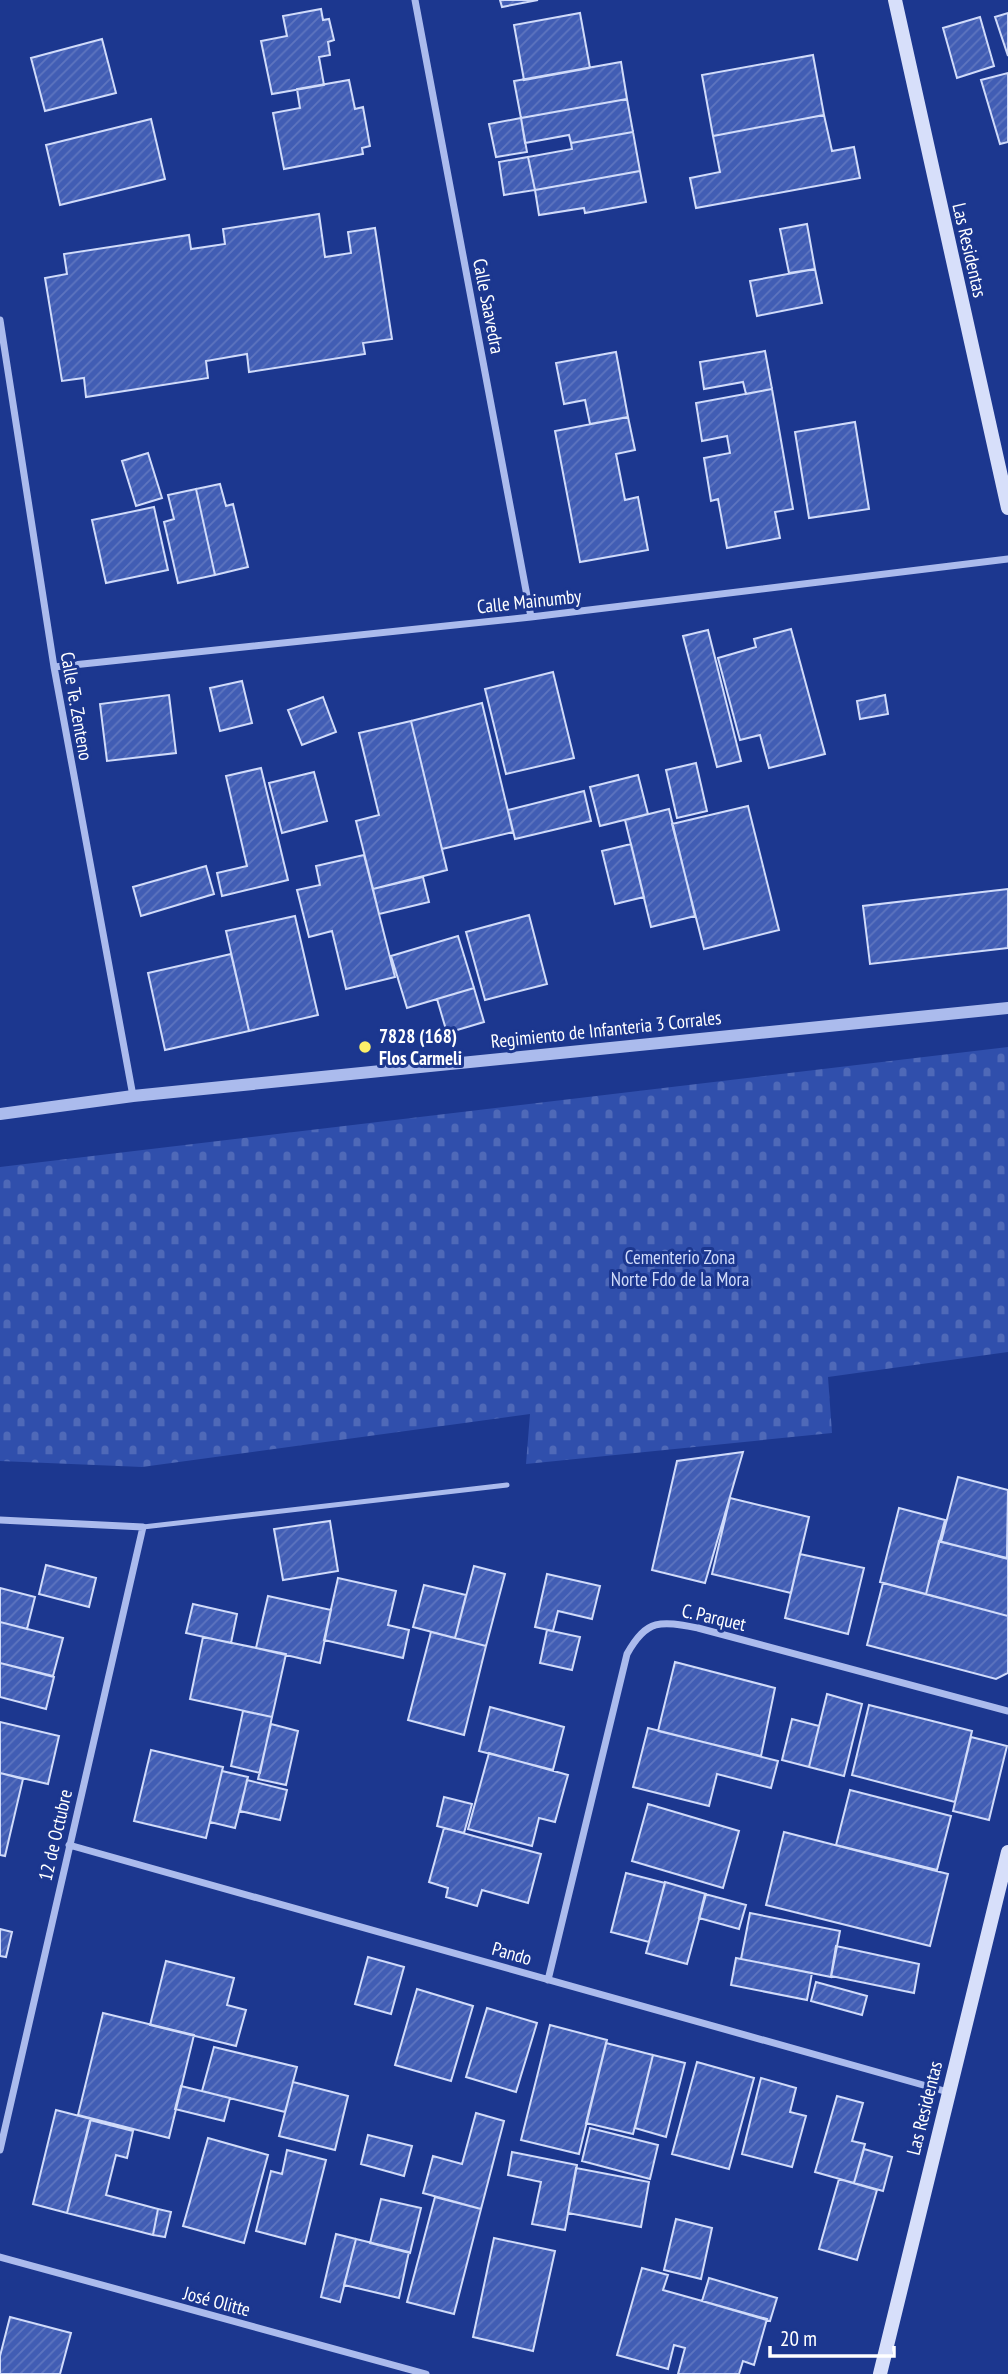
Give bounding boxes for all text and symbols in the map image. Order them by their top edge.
street label: Las Residentas [947,200,993,300]
street label: Calle Saavedra [468,256,510,356]
street label: Calle Mainumby [476,584,583,618]
street label: Calle Te. Zenteno [56,650,98,762]
street label: Regimiento de Infanteria 3 Corrales [490,1005,722,1053]
place label: 7828 (168) Flos Carmeli [379,1024,462,1070]
marker: 7828 (168) Flos Carmeli [357,1039,373,1055]
park label: Cementerio Zona Norte Fdo de la Mora [611,1245,749,1291]
street label: C. Parquet [680,1598,749,1636]
street label: 12 de Octubre [33,1787,77,1883]
street label: Pando [489,1936,535,1970]
street label: Las Residentas [901,2058,947,2158]
street label: José Olitte [180,2280,253,2321]
scale bar [770,2314,894,2358]
text: 20 m [780,2325,817,2352]

